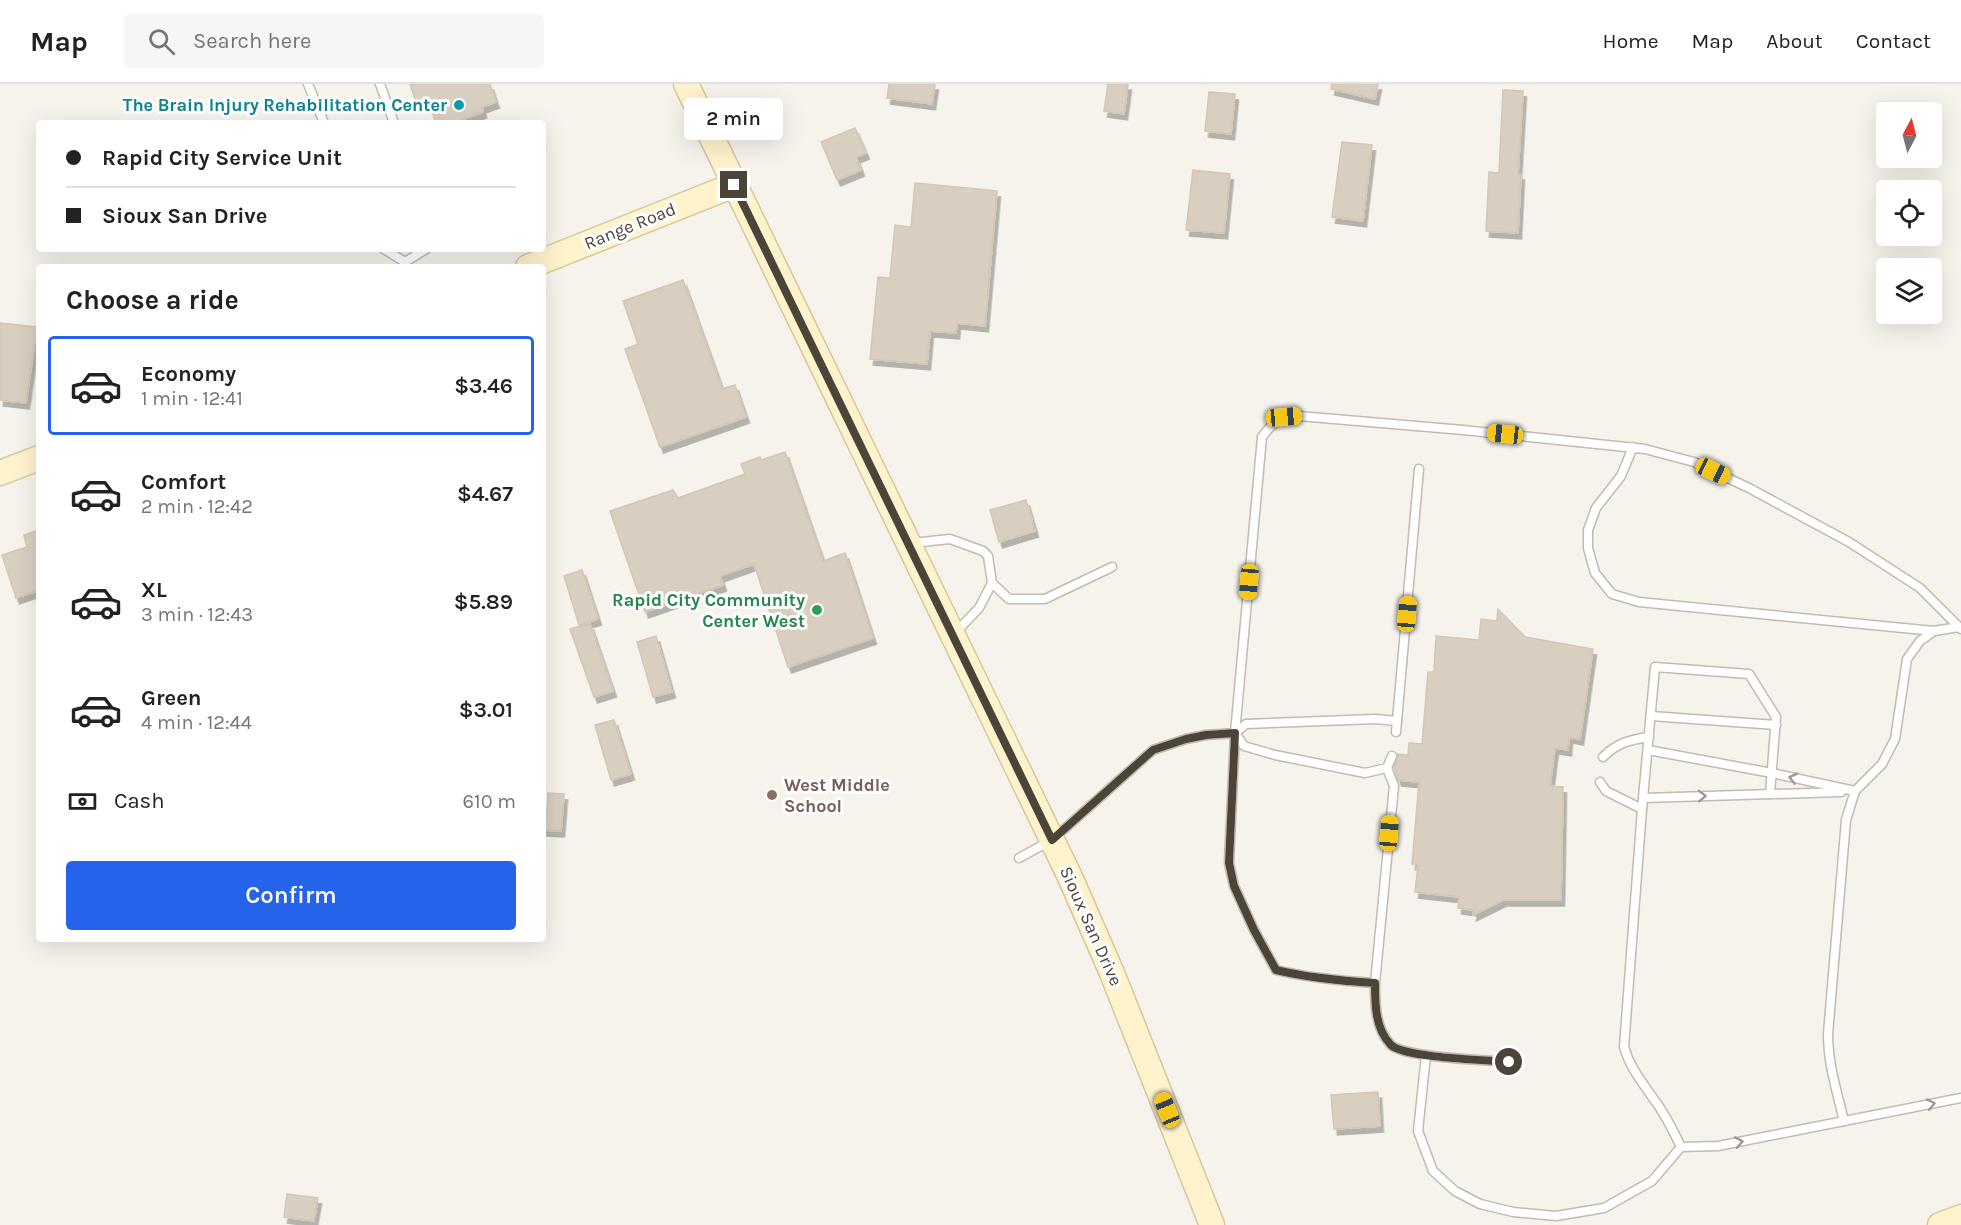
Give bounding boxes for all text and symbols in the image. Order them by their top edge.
search box [124,14,544,68]
text: Map [30,25,88,58]
icon: search [145,25,178,58]
text: Search here [193,28,311,54]
text: Home [1603,29,1659,53]
text: Map [1692,29,1733,53]
text: About [1766,29,1823,53]
text: Contact [1856,29,1931,53]
place label: The Brain Injury Rehabilitation Center [123,94,447,116]
marker: The Brain Injury Rehabilitation Center [452,98,466,112]
callout: 2 min [684,98,783,140]
north arrow [1876,102,1942,168]
map controls [1876,102,1942,324]
text: 2 min [706,107,761,130]
text: Rapid City Service Unit [102,145,342,171]
route end [720,171,747,198]
button: locate [1876,180,1942,246]
street label: Range Road [581,198,679,254]
text: Sioux San Drive [102,203,267,229]
button: layers [1876,258,1942,324]
text: Choose a ride [66,284,239,316]
icon: car [69,359,123,413]
text: Economy [141,361,236,387]
text: $3.46 [454,373,513,399]
text: 1 min · 12:41 [141,387,243,410]
car [1265,406,1303,428]
car [1486,423,1524,445]
car [1693,455,1733,487]
icon: car [69,467,123,521]
text: Comfort [141,469,226,495]
text: $4.67 [457,481,513,507]
text: 2 min · 12:42 [141,495,253,518]
car [1238,563,1260,601]
icon: car [69,575,123,629]
text: XL [141,577,167,603]
text: $5.89 [454,589,513,615]
place label: Rapid City Community Center West [612,589,805,632]
car [1396,595,1418,633]
text: 3 min · 12:43 [141,603,253,626]
marker: Rapid City Community Center West [810,603,824,617]
icon: car [69,683,123,737]
text: Green [141,685,202,711]
text: $3.01 [459,697,513,723]
text: 4 min · 12:44 [141,711,252,734]
one-way arrow [1789,772,1799,785]
place label: West Middle School [784,774,890,817]
icon: cash [66,785,99,818]
text: Cash [114,788,164,814]
marker: West Middle School [765,788,779,802]
text: 610 m [463,790,516,813]
one-way arrow [1698,790,1707,802]
car [1378,814,1400,852]
button: Confirm [66,861,516,930]
street label: Sioux San Drive [1055,863,1127,989]
route start [1495,1048,1522,1075]
car [1152,1090,1182,1130]
one-way arrow [1925,1098,1935,1111]
one-way arrow [1734,1136,1744,1149]

